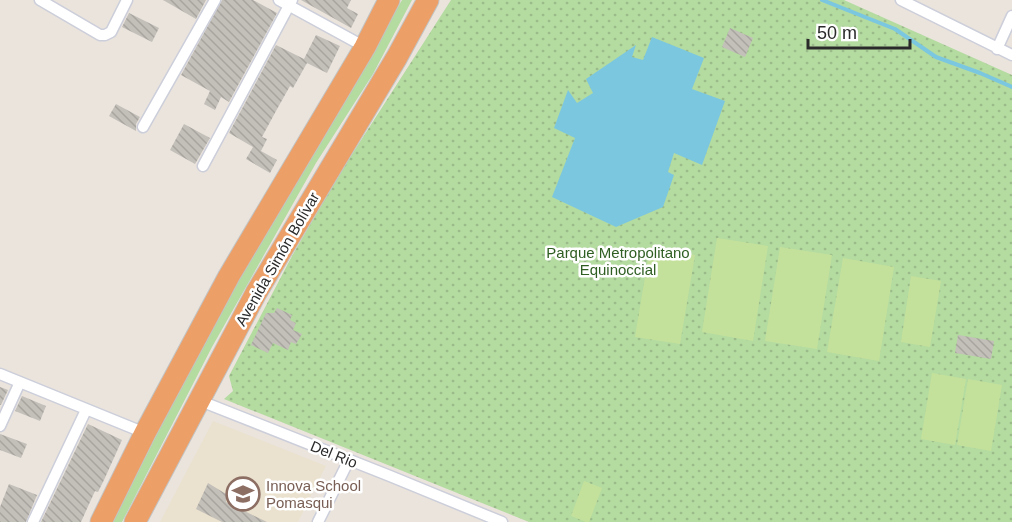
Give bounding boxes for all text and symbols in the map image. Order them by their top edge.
scale bar [808,12,910,50]
text: 50 m [817,23,857,43]
street label: Avenida Simón Bolívar [232,189,322,329]
park label: Parque Metropolitano Equinoccial [546,244,690,278]
street label: Del Rio [308,437,360,471]
school or university icon: Innova School Pomasqui [225,476,261,512]
place label: Innova School Pomasqui [266,477,361,511]

